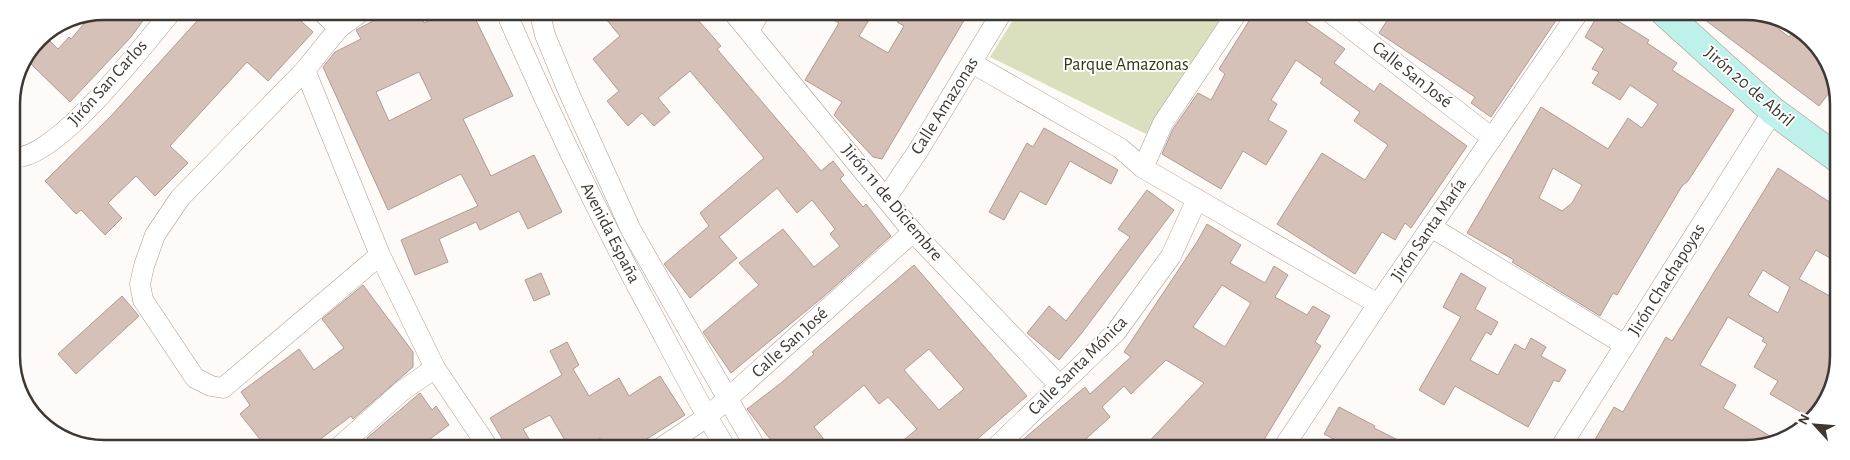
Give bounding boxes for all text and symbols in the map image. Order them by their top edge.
street label: Jirón San Carlos [65,37,151,129]
street label: Calle San José [1369,39,1455,111]
street label: Jirón 20 de Abril [1701,43,1797,131]
street label: Calle Amazonas [908,54,982,158]
park label: Parque Amazonas [1063,56,1189,74]
street label: Jirón 11 de Diciembre [838,141,946,265]
street label: Jirón Santa María [1388,175,1470,285]
street label: Avenida España [577,180,643,286]
street label: Jirón Chachapoyas [1625,221,1709,339]
street label: Calle San José [749,304,831,382]
street label: Calle Santa Mónica [1025,313,1131,419]
north arrow [1790,400,1840,450]
text: N [1796,412,1813,427]

